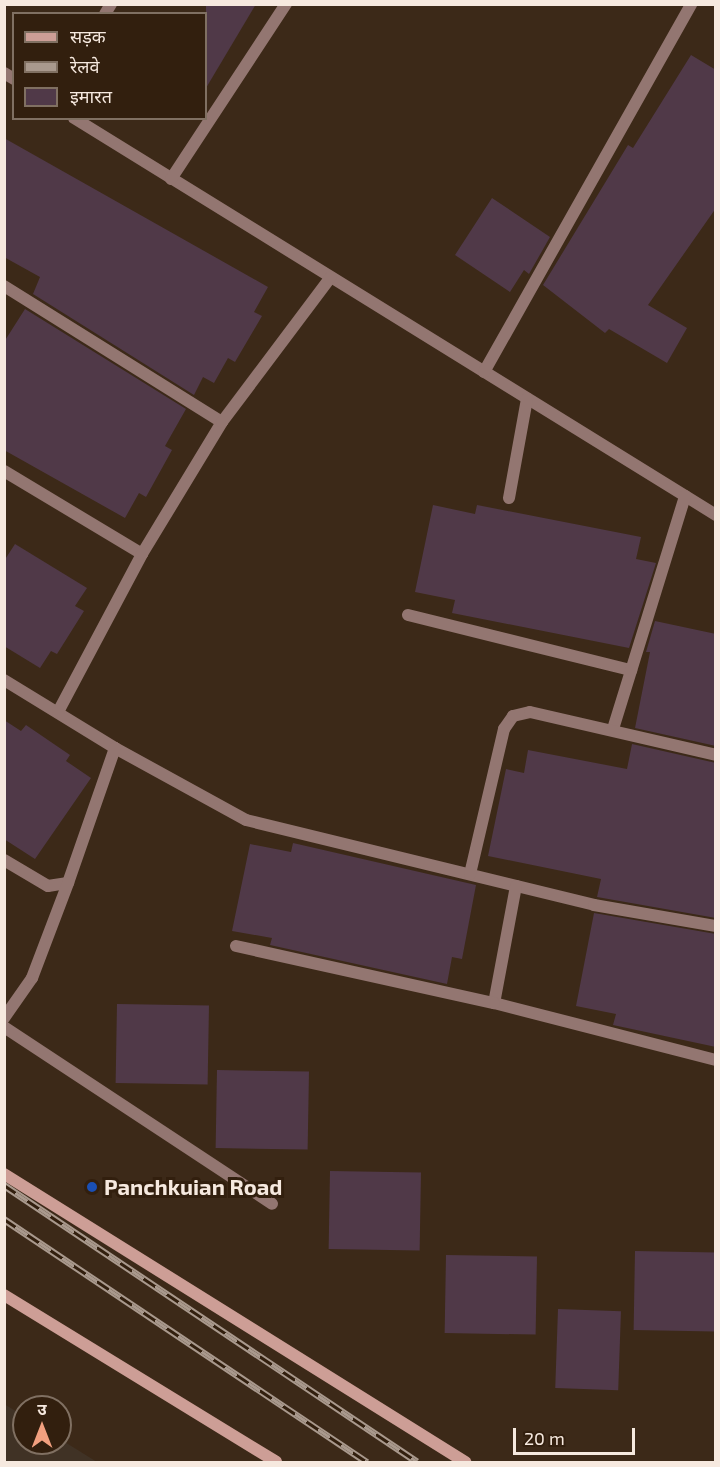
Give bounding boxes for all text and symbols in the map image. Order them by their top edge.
legend [12,12,207,120]
text: सड़क [70,25,106,47]
text: रेलवे [70,55,100,77]
text: इमारत [70,85,112,107]
place label: Panchkuian Road [104,1174,282,1200]
marker: Panchkuian Road [85,1180,99,1194]
north arrow [12,1395,72,1455]
text: उ [37,1399,47,1418]
scale bar [516,1416,638,1454]
text: 20 m [524,1427,565,1449]

